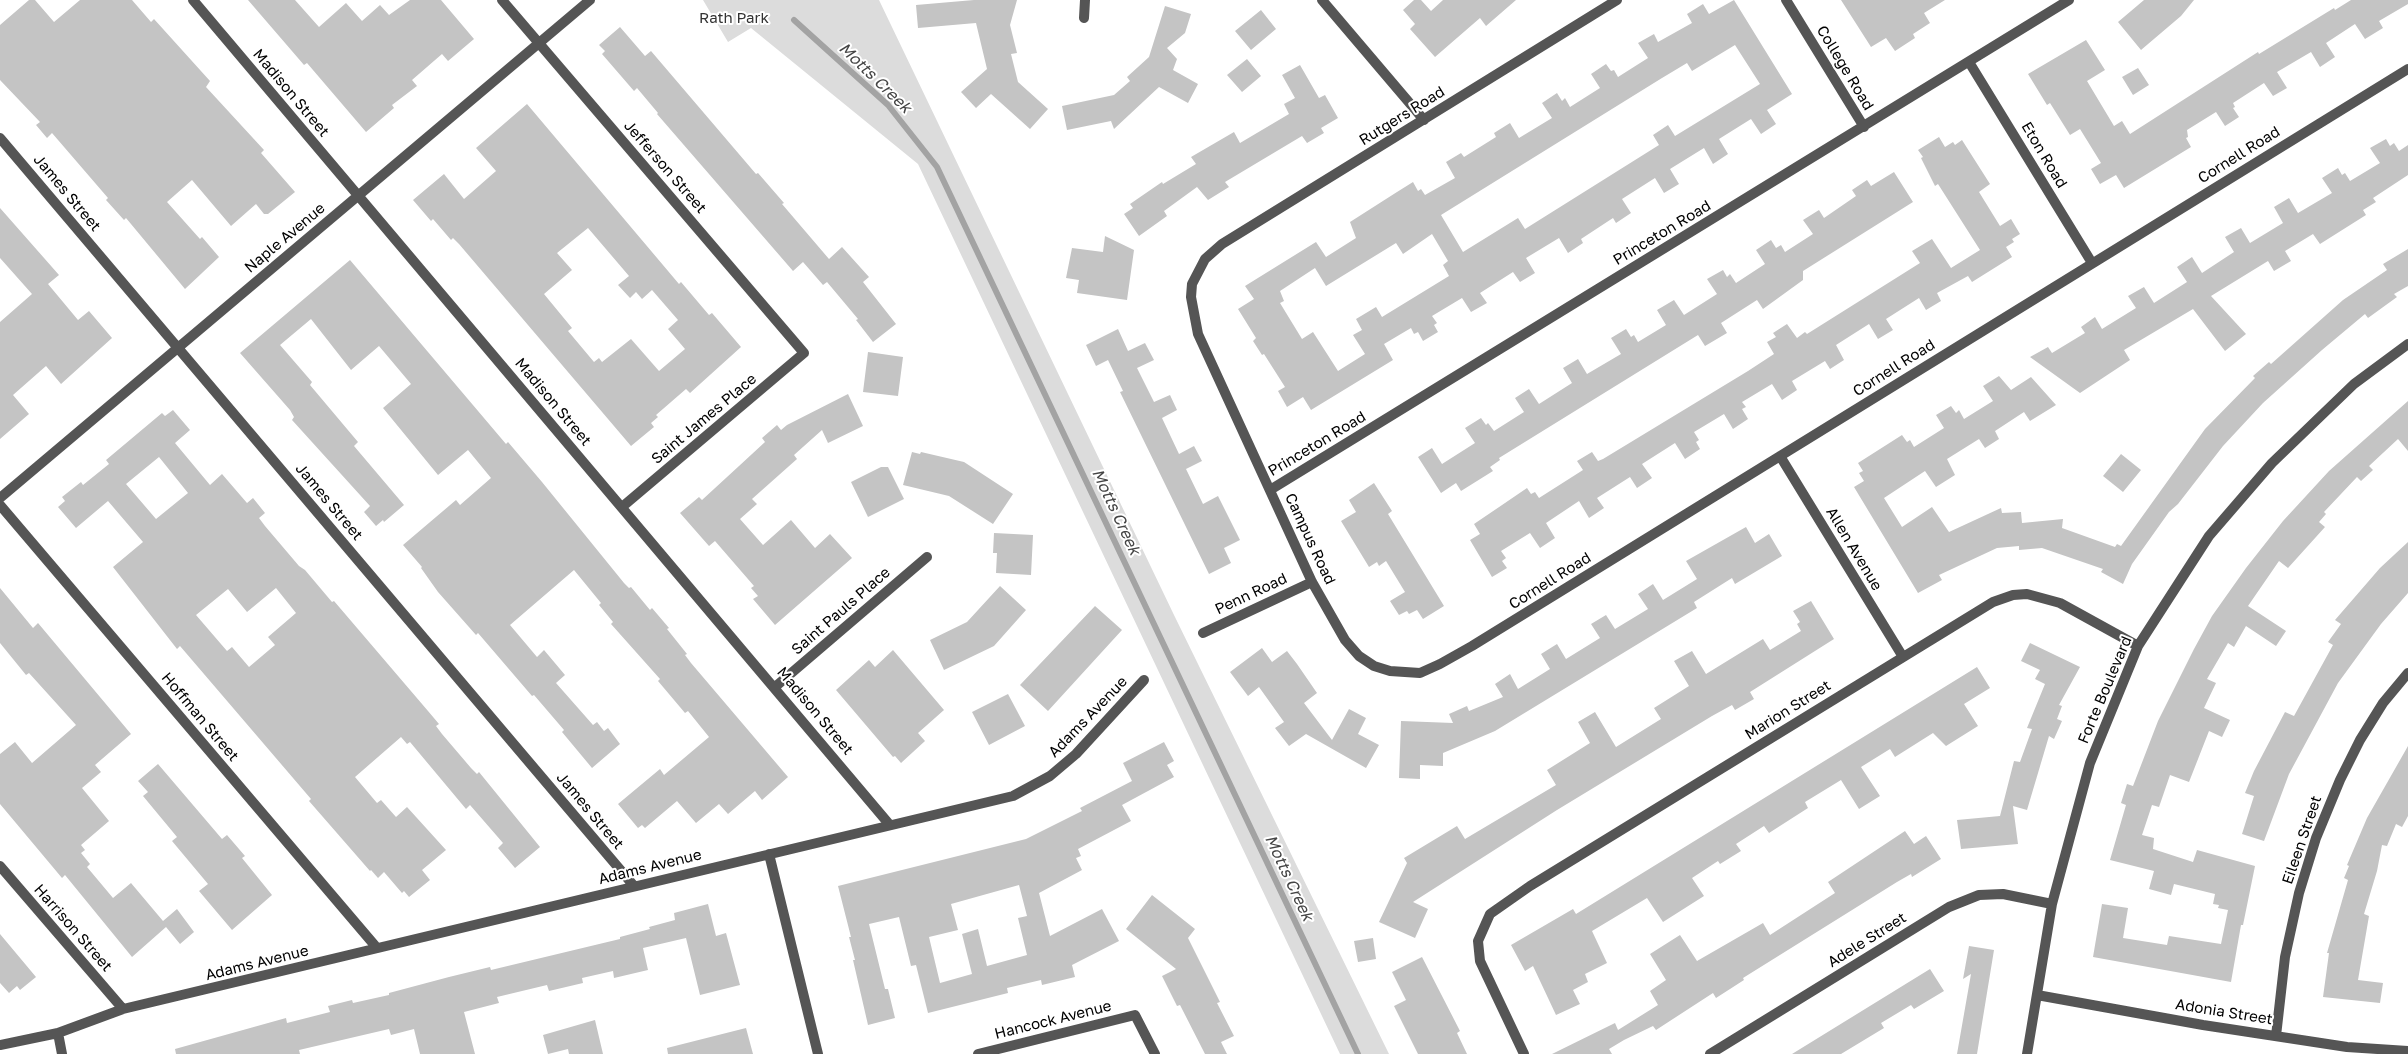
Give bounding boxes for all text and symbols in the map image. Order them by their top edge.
park label: Rath Park [699,9,769,27]
street label: College Road [1813,22,1877,114]
water label: Motts Creek [835,39,915,117]
street label: Madison Street [249,45,333,141]
street label: Rutgers Road [1356,83,1448,149]
street label: Jefferson Street [620,117,710,217]
street label: Eton Road [2017,119,2071,191]
street label: Cornell Road [2195,123,2283,187]
street label: James Street [30,151,104,235]
street label: Princeton Road [1610,197,1714,269]
street label: Naple Avenue [241,199,329,277]
street label: Cornell Road [1850,336,1938,400]
street label: Madison Street [511,354,595,450]
street label: Saint James Place [648,370,760,468]
street label: Princeton Road [1265,408,1369,480]
street label: James Street [292,460,366,544]
water label: Motts Creek [1088,466,1144,558]
street label: Campus Road [1281,490,1339,588]
street label: Allen Avenue [1822,504,1886,594]
street label: Cornell Road [1506,549,1594,613]
street label: Saint Pauls Place [788,563,894,659]
street label: Penn Road [1212,570,1290,618]
street label: Forte Boulevard [2074,634,2136,746]
street label: Madison Street [773,663,857,759]
street label: Hoffman Street [158,669,242,765]
street label: Adams Avenue [1045,673,1131,761]
street label: Marion Street [1742,677,1834,743]
street label: James Street [553,769,627,853]
street label: Eileen Street [2278,793,2326,887]
water label: Motts Creek [1261,832,1317,924]
street label: Adams Avenue [597,846,703,888]
street label: Harrison Street [30,881,116,975]
street label: Adele Street [1824,909,1910,971]
street label: Adams Avenue [204,942,310,984]
street label: Adonia Street [2174,995,2274,1029]
street label: Hancock Avenue [993,997,1113,1043]

